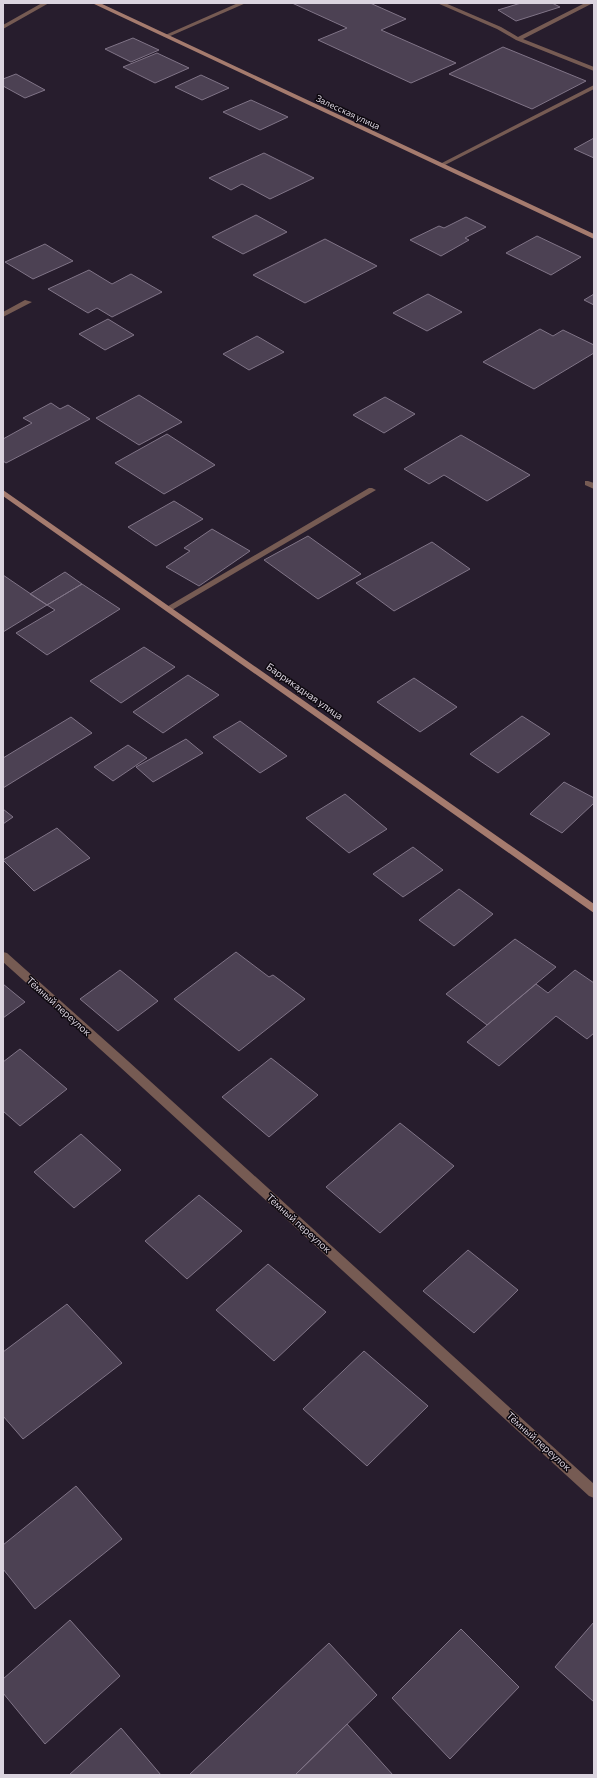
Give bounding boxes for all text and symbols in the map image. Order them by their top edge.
street label: Залесская улица [314,92,382,132]
street label: Баррикадная улица [264,660,346,722]
street label: Тёмный переулок [24,974,94,1039]
street label: Тёмный переулок [264,1191,334,1256]
street label: Тёмный переулок [504,1409,574,1474]

